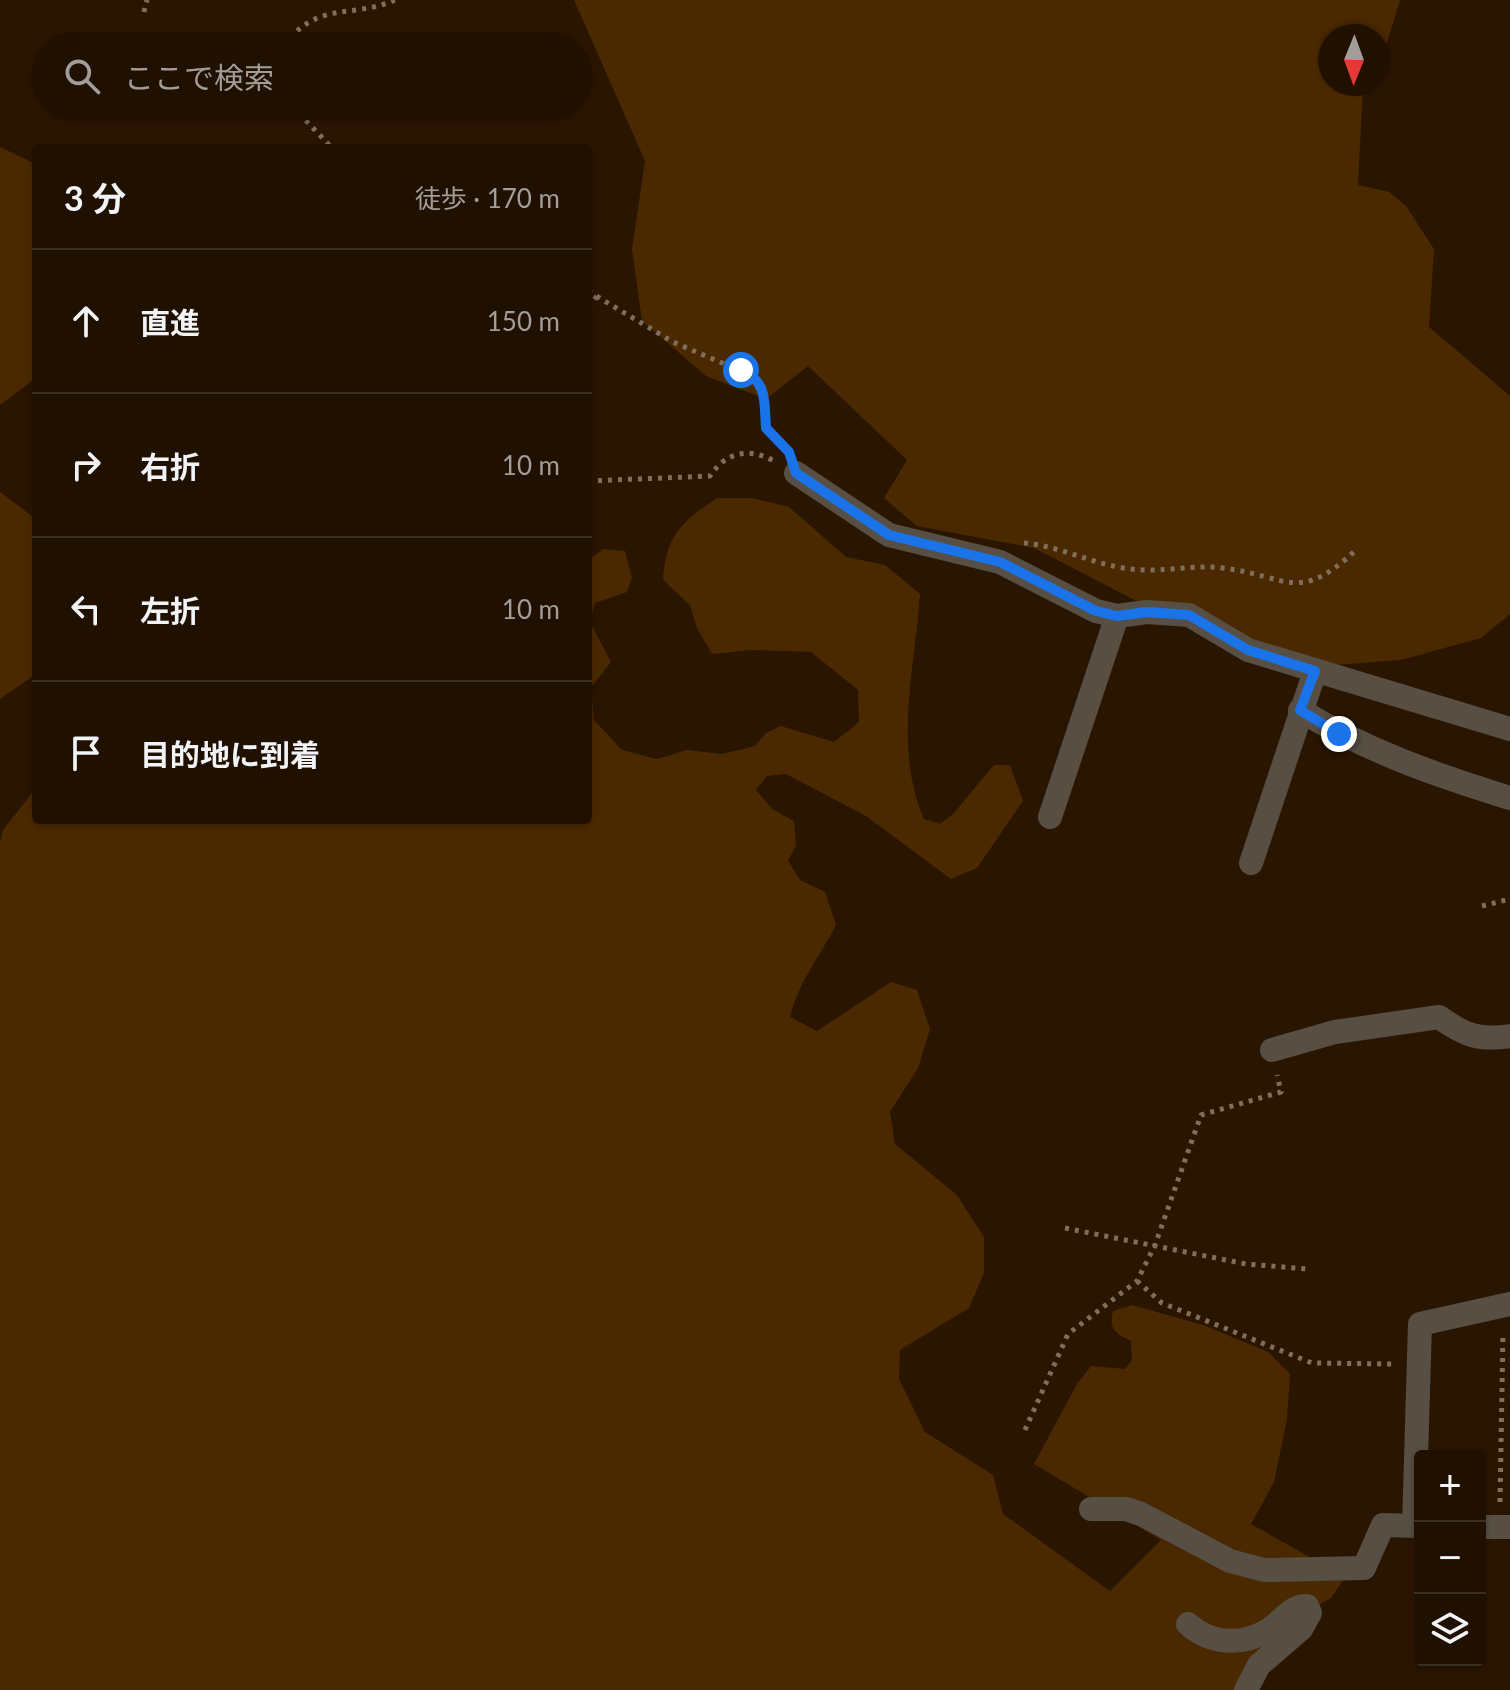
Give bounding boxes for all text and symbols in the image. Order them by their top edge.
north arrow [1318,24,1390,96]
search box [32,32,592,120]
icon: search [60,54,104,98]
text: ここで検索 [124,59,274,95]
text: 3 分 [64,177,126,218]
text: 徒歩 · 170 m [415,182,560,214]
icon: ahead [64,299,108,343]
text: 直進 [140,304,200,340]
text: 150 m [487,305,560,337]
route start [723,352,759,388]
icon: right [64,443,108,487]
text: 右折 [140,448,200,484]
text: 10 m [502,449,560,481]
icon: left [64,587,108,631]
text: 左折 [140,592,200,628]
text: 10 m [502,593,560,625]
route end [1321,716,1357,752]
icon: arrive [64,731,108,775]
text: 目的地に到着 [140,736,320,772]
map controls [1414,1450,1486,1666]
button: + [1414,1450,1486,1522]
button: − [1414,1522,1486,1594]
button: layers [1414,1594,1486,1666]

